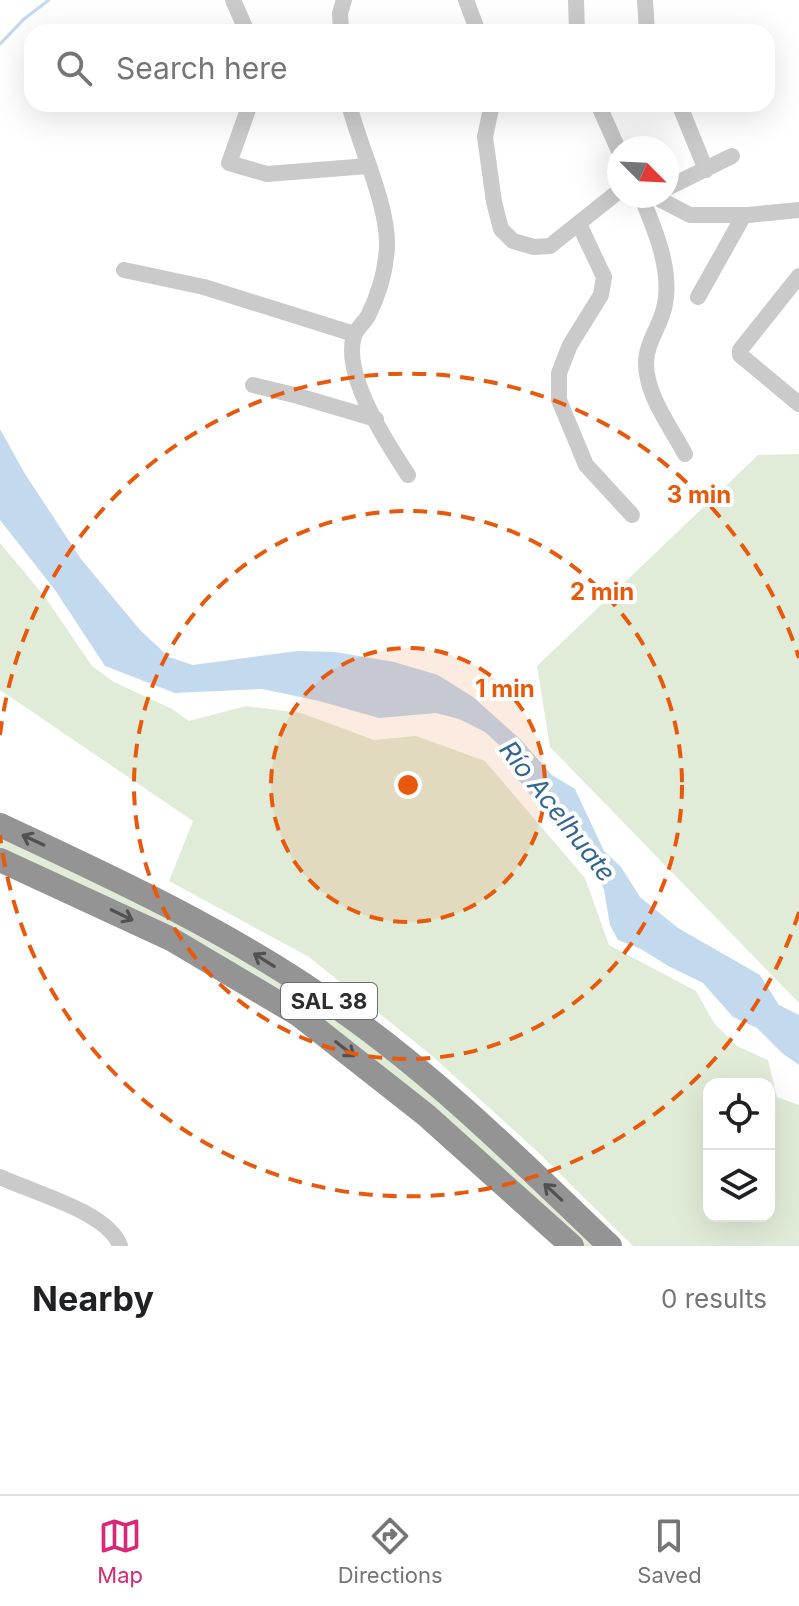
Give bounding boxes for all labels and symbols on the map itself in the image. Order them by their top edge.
north arrow [607,136,679,208]
text: 3 min [667,480,731,509]
text: 2 min [570,577,634,606]
text: 1 min [475,674,535,703]
water label: Río Acelhuate [493,734,623,888]
centre of rings [394,771,422,799]
one-way arrow [22,832,46,847]
one-way arrow [110,908,134,923]
one-way arrow [253,951,276,967]
road number: SAL 38 [281,983,377,1019]
one-way arrow [334,1040,355,1057]
one-way arrow [543,1183,563,1202]

